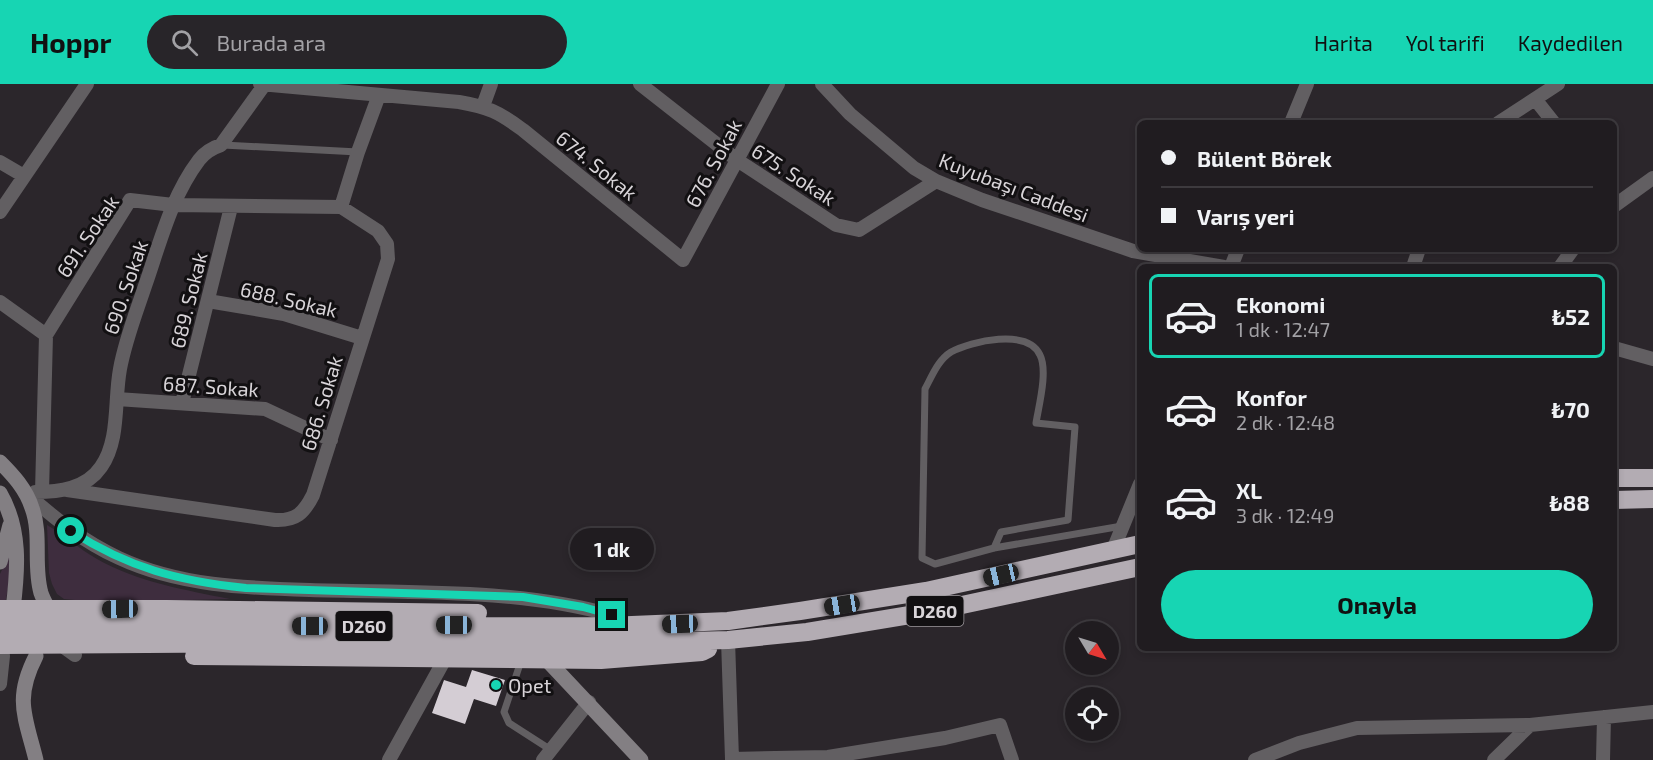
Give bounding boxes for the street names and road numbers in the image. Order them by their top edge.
street label: 676. Sokak [680,115,746,211]
street label: 674. Sokak [552,125,642,205]
street label: 675. Sokak [747,138,841,210]
street label: Kuyubaşı Caddesi [935,147,1092,227]
street label: 691. Sokak [51,190,123,282]
street label: 690. Sokak [98,237,152,337]
street label: 689. Sokak [165,250,211,350]
street label: 688. Sokak [238,276,340,322]
street label: 686. Sokak [295,353,347,453]
street label: 687. Sokak [162,371,260,401]
road number: D260 [906,596,964,626]
road number: D260 [336,611,392,641]

